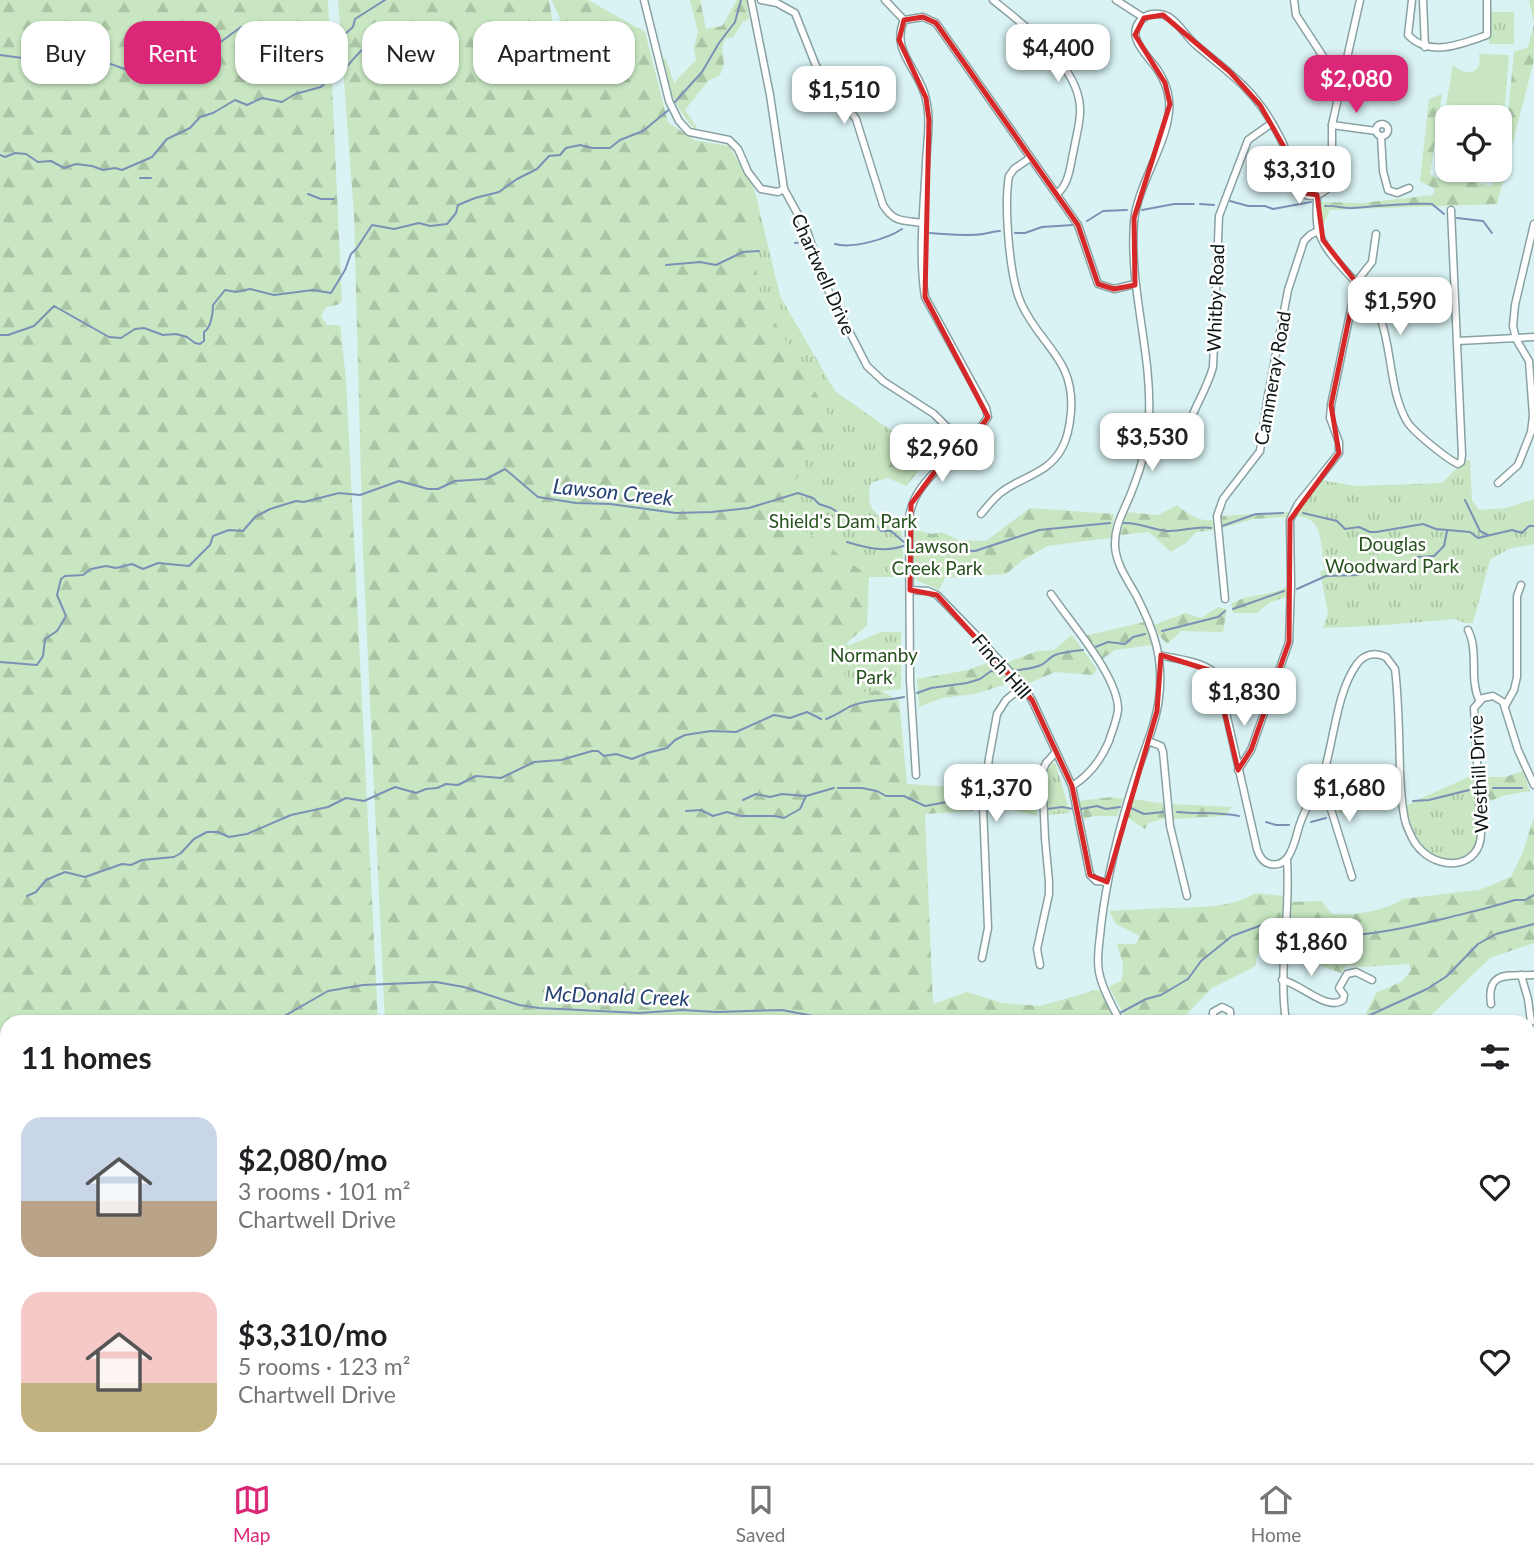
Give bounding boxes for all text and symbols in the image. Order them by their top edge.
chip: Buy [21,21,110,84]
chip: Rent [124,21,221,84]
chip: Filters [235,21,348,84]
chip: New [362,21,459,84]
chip: Apartment [473,21,635,84]
pin: $4,400 [1001,24,1115,84]
text: $4,400 [1022,33,1094,61]
pin: $2,080 [1299,55,1413,115]
text: $2,080 [1320,64,1392,92]
pin: $1,510 [787,66,901,126]
text: $1,510 [808,75,880,103]
map controls [1435,105,1512,182]
button: locate [1435,105,1512,182]
pin: $3,310 [1242,146,1356,206]
text: $3,310 [1263,155,1335,183]
street label: Chartwell Drive [787,210,861,338]
street label: Whitby Road [1202,243,1228,353]
pin: $1,590 [1343,278,1457,337]
text: $1,590 [1364,286,1436,314]
street label: Cammeray Road [1249,309,1295,447]
pin: $3,530 [1095,414,1209,473]
text: $3,530 [1116,422,1188,450]
pin: $2,960 [885,424,999,484]
text: $2,960 [906,433,978,461]
water label: Lawson Creek [552,472,675,510]
park label: Shield's Dam Park [769,509,918,532]
park label: Douglas Woodward Park [1325,532,1459,577]
park label: Lawson Creek Park [892,534,983,579]
street label: Finch Hill [968,629,1036,703]
park label: Normanby Park [830,643,918,688]
pin: $1,830 [1187,668,1301,728]
text: $1,830 [1208,677,1280,705]
street label: Westhill Drive [1463,714,1493,834]
pin: $1,370 [939,764,1053,824]
pin: $1,680 [1292,764,1406,824]
text: $1,370 [960,773,1032,801]
text: $1,680 [1313,773,1385,801]
pin: $1,860 [1254,918,1368,978]
text: $1,860 [1275,927,1347,955]
water label: McDonald Creek [544,980,691,1010]
icon: filters [1476,1038,1514,1076]
text: 11 homes [21,1039,152,1075]
text: $2,080/mo [238,1141,387,1177]
icon: home [77,1145,161,1229]
icon: heart [1476,1168,1514,1206]
text: 3 rooms · 101 m² [238,1177,410,1205]
text: Chartwell Drive [238,1205,396,1233]
text: $3,310/mo [238,1316,387,1352]
icon: home [77,1320,161,1404]
icon: heart [1476,1343,1514,1381]
text: 5 rooms · 123 m² [238,1352,410,1380]
text: Chartwell Drive [238,1380,396,1408]
tab: Map [233,1481,271,1546]
tab: Saved [736,1481,785,1546]
tab: Home [1251,1481,1301,1546]

